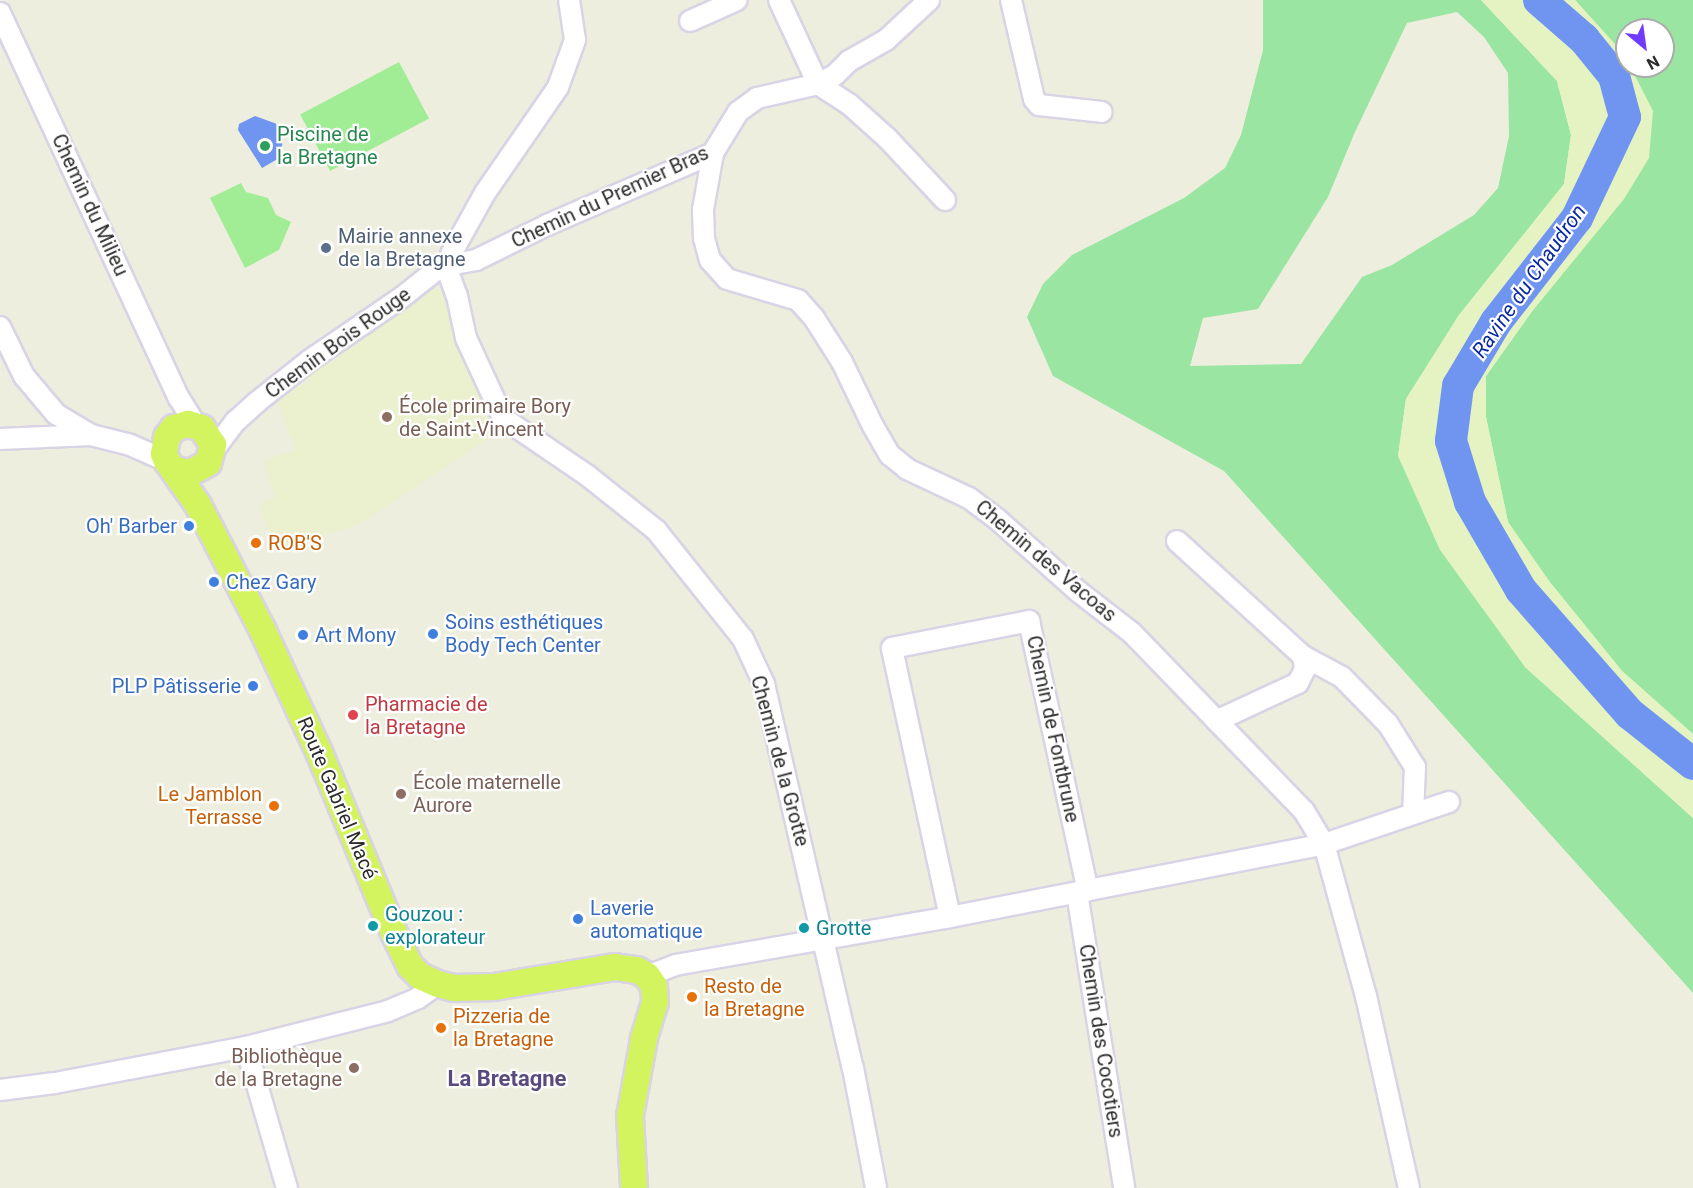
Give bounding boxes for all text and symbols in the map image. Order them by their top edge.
north arrow [1615,18,1675,78]
text: N [1643,51,1663,73]
place label: Piscine de la Bretagne [277,122,378,169]
street label: Chemin du Milieu [47,130,133,280]
marker: Piscine de la Bretagne [258,139,272,153]
street label: Chemin du Premier Bras [508,141,712,253]
water label: Ravine du Chaudron [1467,200,1591,362]
place label: Mairie annexe de la Bretagne [338,225,466,272]
marker: Mairie annexe de la Bretagne [319,241,333,255]
street label: Chemin Bois Rouge [261,282,415,404]
place label: École primaire Bory de Saint-Vincent [399,394,571,441]
marker: École primaire Bory de Saint-Vincent [380,410,394,424]
street label: Chemin des Vacoas [971,495,1121,627]
place label: Oh' Barber [86,514,177,538]
marker: Oh' Barber [182,519,196,533]
place label: ROB'S [268,531,322,555]
marker: ROB'S [249,536,263,550]
place label: Chez Gary [226,570,316,594]
marker: Chez Gary [207,575,221,589]
place label: Soins esthétiques Body Tech Center [445,610,603,657]
place label: Art Mony [315,623,396,647]
marker: Soins esthétiques Body Tech Center [426,627,440,641]
marker: Art Mony [296,628,310,642]
street label: Chemin de Fontbrune [1021,633,1085,825]
street label: Chemin de la Grotte [746,673,814,849]
place label: PLP Pâtisserie [112,674,241,698]
marker: PLP Pâtisserie [246,679,260,693]
place label: Pharmacie de la Bretagne [365,692,487,739]
marker: Pharmacie de la Bretagne [346,708,360,722]
street label: Route Gabriel Macé [292,713,382,883]
place label: École maternelle Aurore [413,771,561,818]
place label: Le Jamblon Terrasse [158,783,262,830]
marker: École maternelle Aurore [394,787,408,801]
marker: Le Jamblon Terrasse [267,799,281,813]
place label: Laverie automatique [590,896,702,943]
place label: Gouzou : explorateur [385,903,485,950]
marker: Laverie automatique [571,912,585,926]
place label: Grotte [816,916,871,940]
marker: Gouzou : explorateur [366,919,380,933]
marker: Grotte [797,921,811,935]
street label: Chemin des Cocotiers [1074,943,1128,1139]
place label: Resto de la Bretagne [704,974,805,1021]
marker: Resto de la Bretagne [685,990,699,1004]
place label: Pizzeria de la Bretagne [453,1005,554,1052]
marker: Pizzeria de la Bretagne [434,1021,448,1035]
place label: Bibliothèque de la Bretagne [214,1044,342,1091]
marker: Bibliothèque de la Bretagne [347,1061,361,1075]
district label: La Bretagne [448,1066,566,1092]

